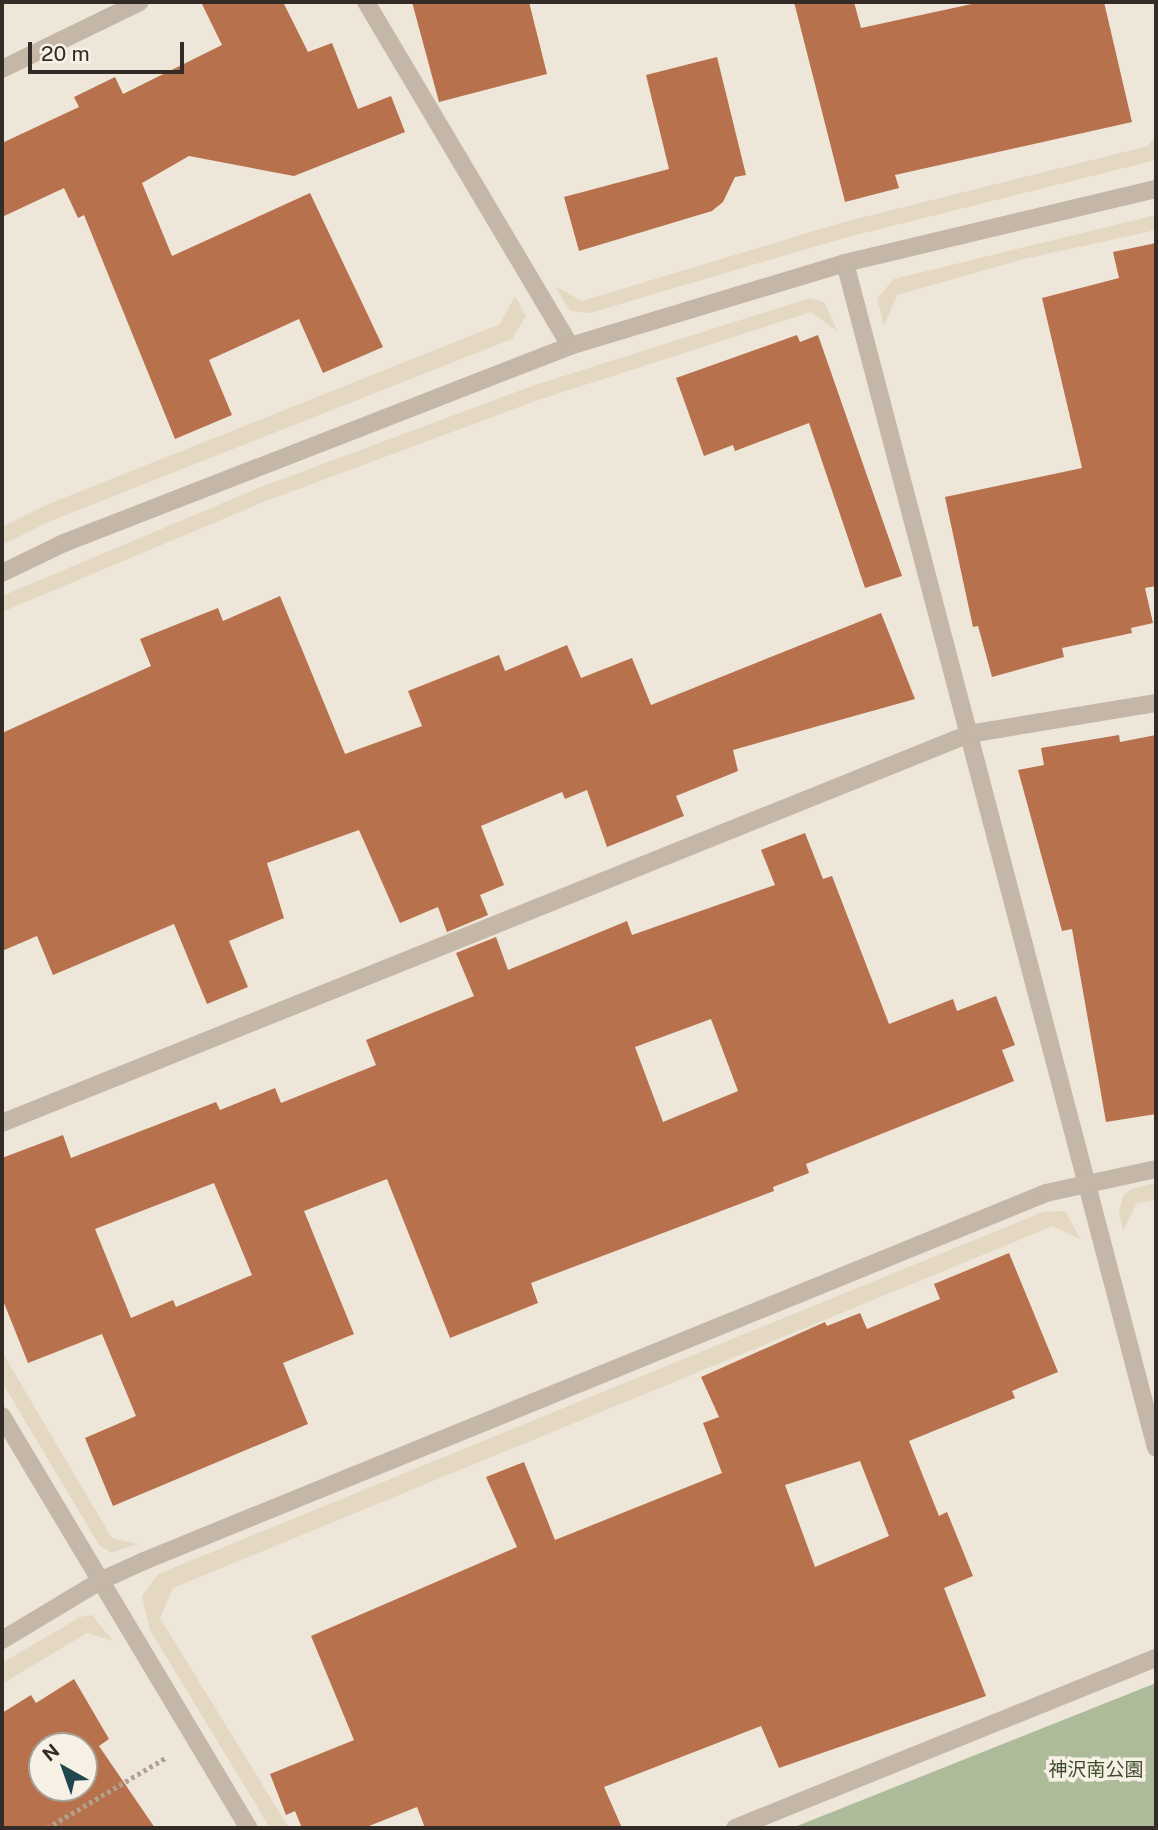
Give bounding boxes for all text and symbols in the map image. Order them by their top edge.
scale bar [32,28,187,72]
text: 20 m [41,41,90,66]
north arrow [28,1732,98,1802]
text: N [38,1739,64,1766]
park label: 神沢南公園 [1049,1759,1143,1781]

